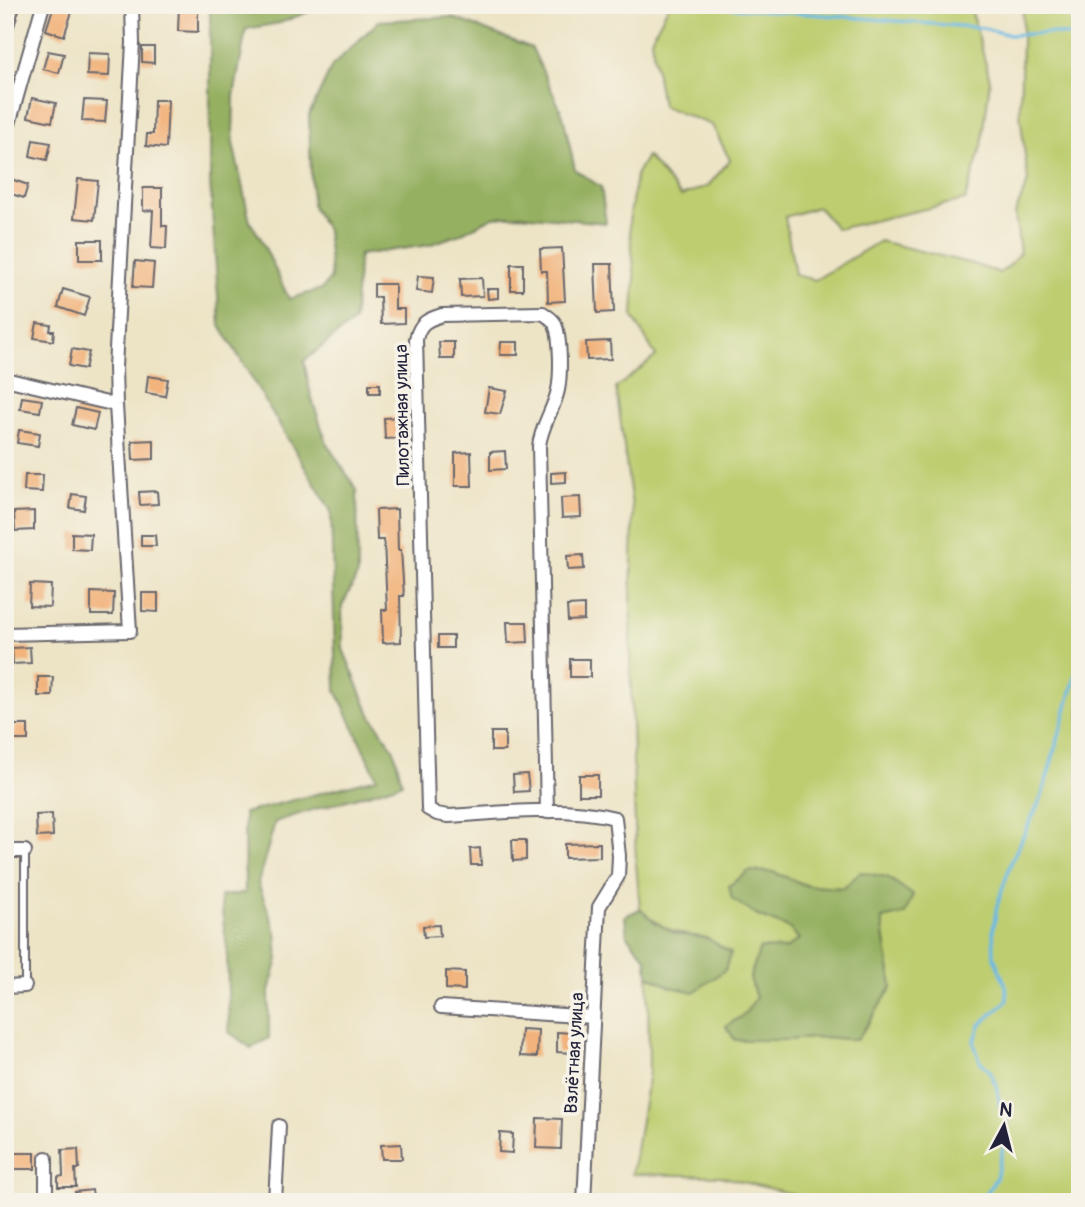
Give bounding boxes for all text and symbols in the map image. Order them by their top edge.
street label: Пилотажная улица [390,344,415,486]
street label: Взлётная улица [560,992,589,1114]
north arrow [970,1092,1040,1162]
text: N [998,1097,1014,1123]

